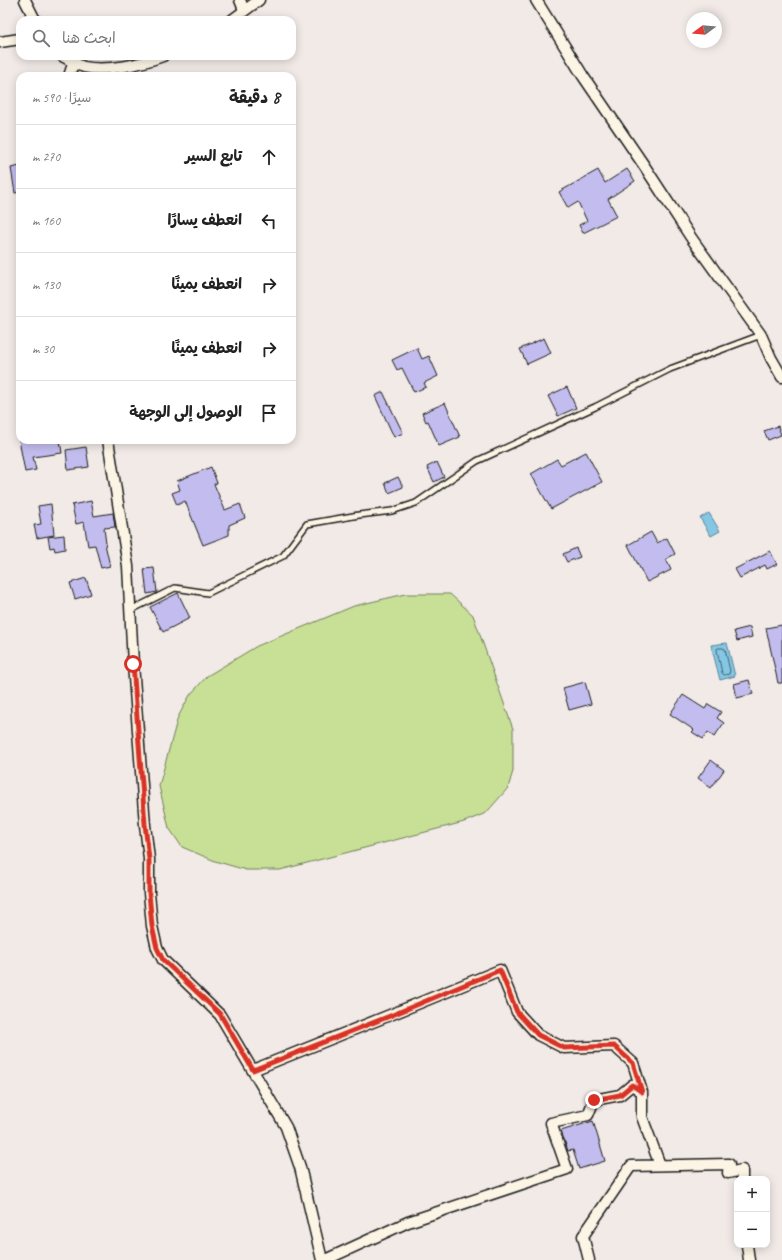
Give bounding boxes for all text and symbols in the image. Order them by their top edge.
north arrow [686,12,722,48]
search box [16,16,296,60]
icon: search [30,27,52,49]
text: ابحث هنا [62,29,116,48]
text: 8 دقيقة [229,87,280,108]
text: سيرًا · 590 m [32,90,91,106]
icon: ahead [258,146,280,168]
text: تابع السير [185,147,242,166]
text: 270 m [32,149,60,165]
icon: left [258,210,280,232]
text: انعطف يسارًا [167,211,242,230]
text: 160 m [32,213,60,229]
icon: right [258,274,280,296]
text: انعطف يمينًا [171,275,242,294]
text: 130 m [32,277,60,293]
icon: right [258,338,280,360]
text: انعطف يمينًا [171,339,242,358]
text: 30 m [32,341,54,357]
icon: arrive [258,402,280,424]
text: الوصول إلى الوجهة [129,403,242,422]
route start [124,655,142,673]
route end [585,1091,603,1109]
map controls [734,1176,770,1248]
button: + [734,1176,770,1212]
button: − [734,1212,770,1248]

